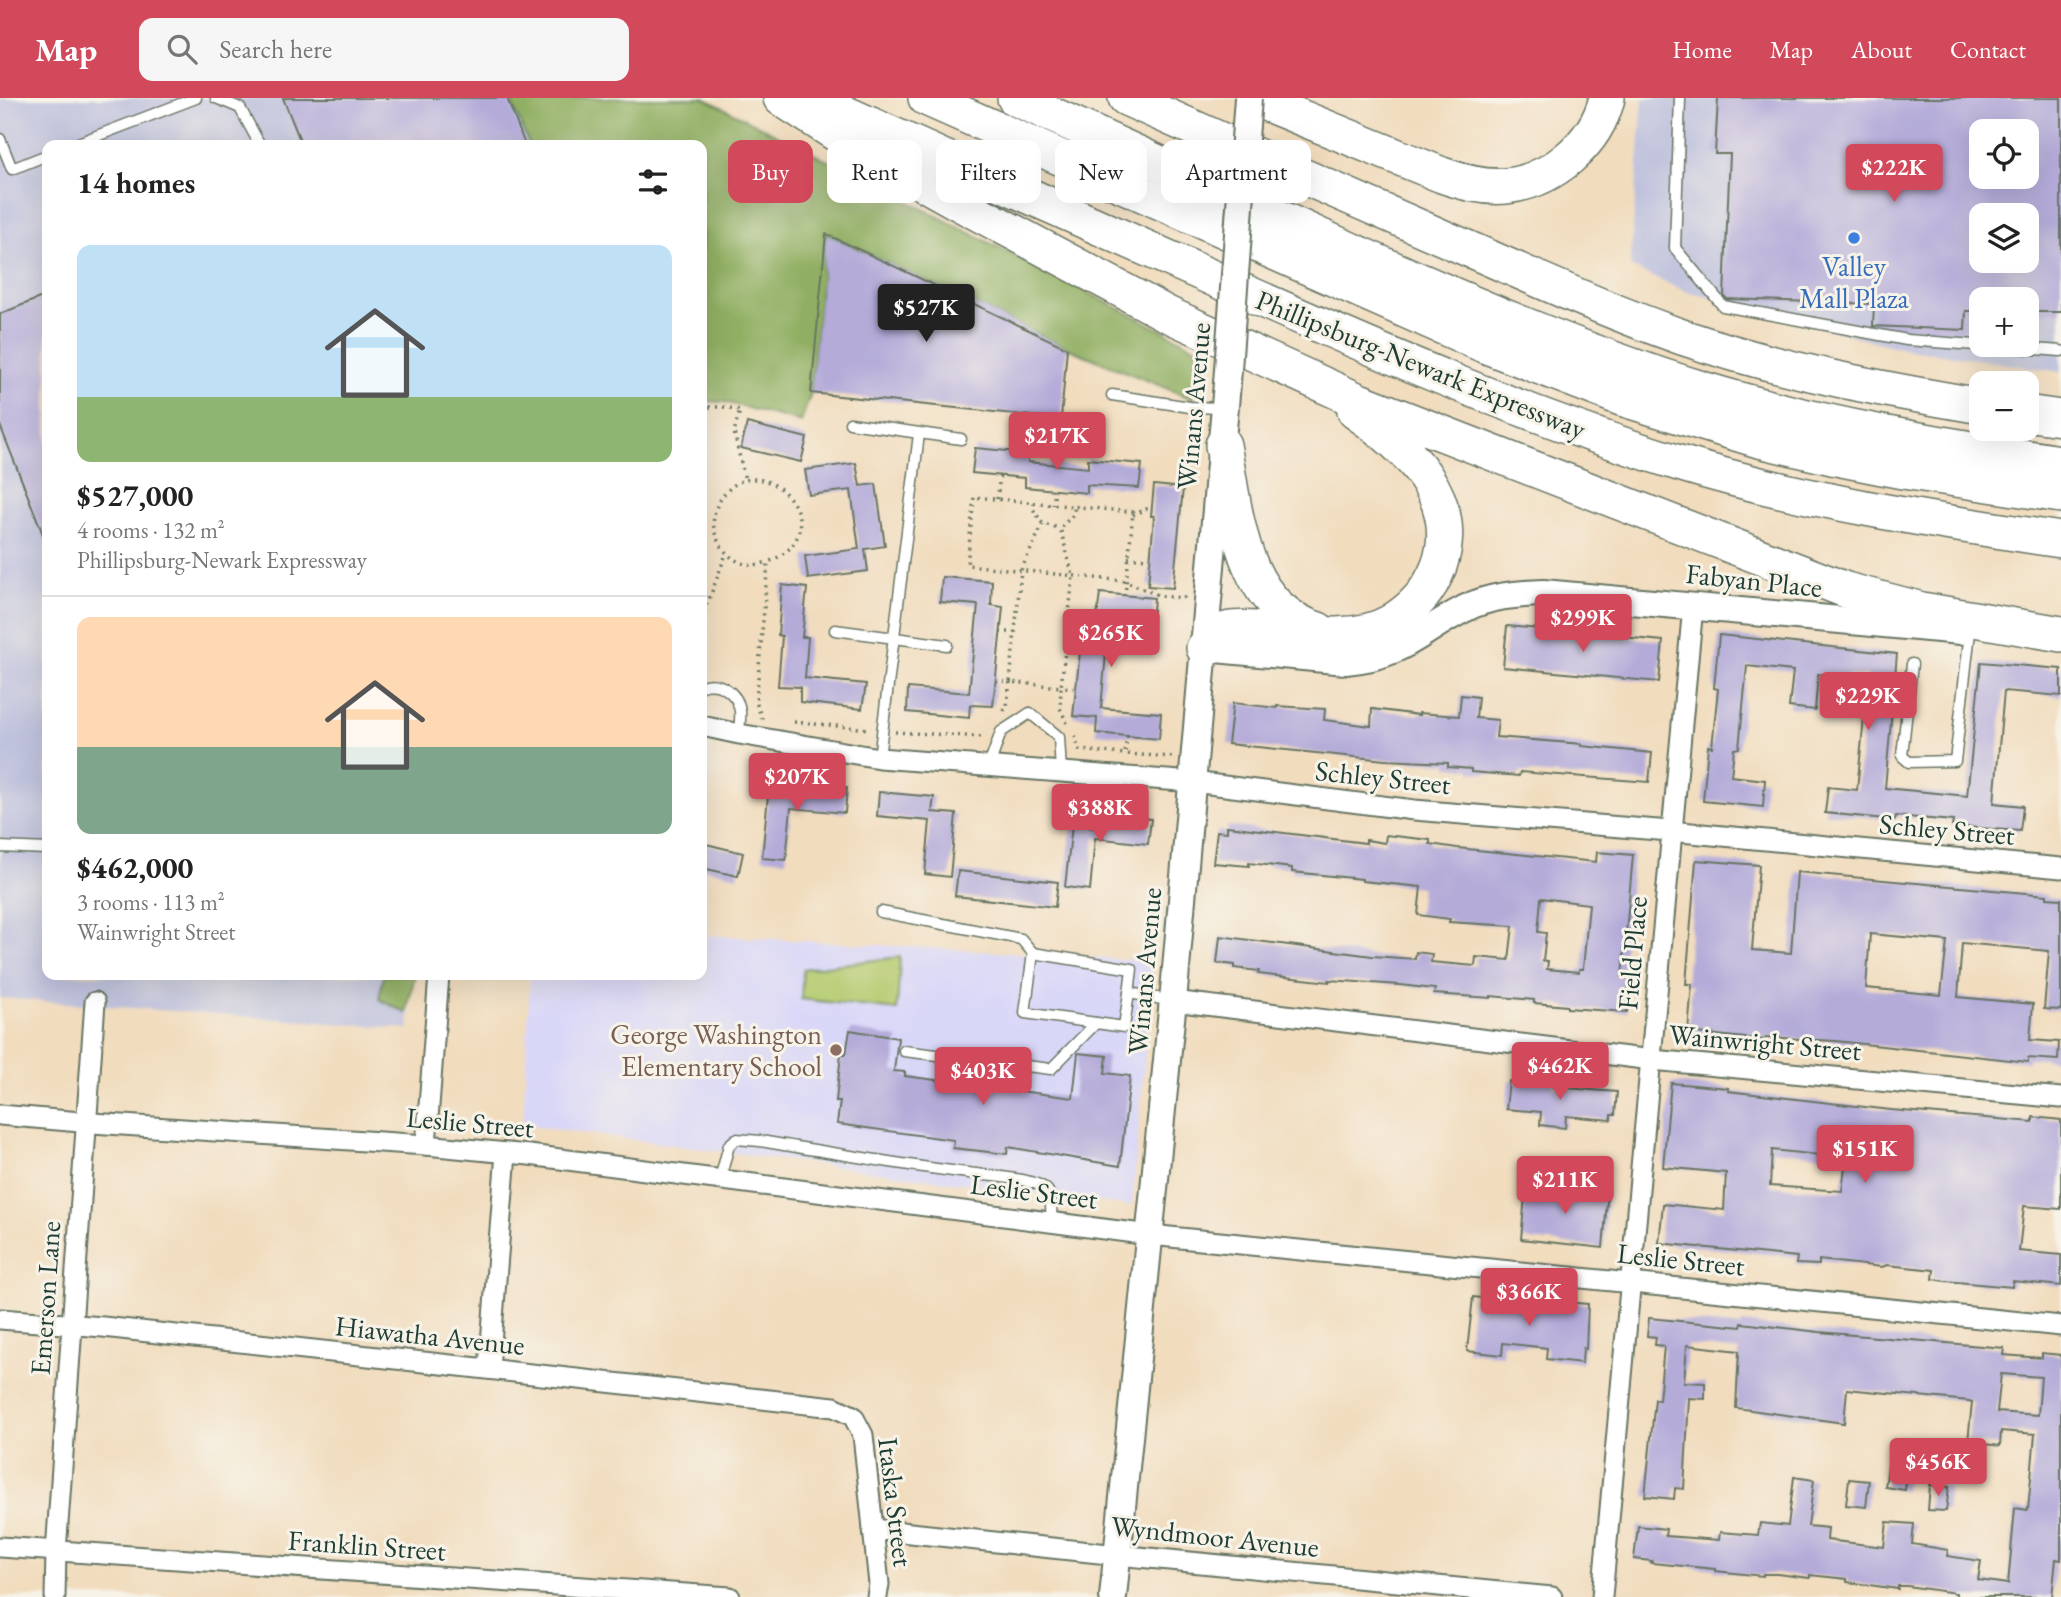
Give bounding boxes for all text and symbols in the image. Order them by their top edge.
search box [139,18,629,81]
text: Map [35,28,97,71]
icon: search [163,30,201,68]
text: Search here [219,32,332,66]
text: Home [1672,34,1732,65]
text: Map [1770,34,1813,65]
text: About [1851,34,1912,65]
text: Contact [1950,34,2026,65]
map controls [1969,119,2039,441]
button: locate [1969,119,2039,189]
chip: Buy [728,140,813,203]
chip: Rent [827,140,922,203]
chip: Filters [936,140,1041,203]
chip: New [1055,140,1147,203]
chip: Apartment [1161,140,1311,203]
pin: $222K [1845,144,1943,204]
text: $222K [1862,152,1926,182]
text: 14 homes [77,163,195,202]
icon: filters [634,163,672,201]
button: layers [1969,203,2039,273]
marker: Valley Mall Plaza [1846,230,1862,246]
place label: Valley Mall Plaza [1799,248,1910,316]
street label: Phillipsburg-Newark Expressway [1251,281,1592,447]
pin: $527K [877,285,975,344]
button: + [1969,287,2039,357]
icon: home [312,290,438,416]
text: $527K [894,292,958,322]
street label: Winans Avenue [1168,321,1218,491]
button: − [1969,371,2039,441]
pin: $217K [1008,412,1106,472]
text: $217K [1025,420,1089,450]
text: $527,000 [77,476,193,515]
text: 4 rooms · 132 m² [77,515,225,545]
text: Phillipsburg-Newark Expressway [77,545,367,575]
street label: Fabyan Place [1684,555,1824,605]
pin: $299K [1534,594,1632,654]
text: $299K [1551,602,1615,632]
pin: $265K [1062,610,1160,669]
text: $265K [1079,617,1143,647]
icon: home [312,662,438,788]
pin: $229K [1819,672,1917,732]
text: $229K [1836,680,1900,710]
street label: Schley Street [1314,752,1453,802]
pin: $207K [748,754,846,813]
text: $207K [765,761,829,791]
pin: $388K [1051,784,1149,844]
text: $388K [1068,792,1132,822]
street label: Schley Street [1878,805,2016,853]
text: $462,000 [77,848,193,887]
street label: Winans Avenue [1119,886,1169,1056]
text: 3 rooms · 113 m² [77,887,225,917]
street label: Field Place [1609,895,1655,1011]
text: Wainwright Street [77,917,235,947]
place label: George Washington Elementary School [610,1016,822,1084]
street label: Wainwright Street [1667,1016,1863,1068]
marker: George Washington Elementary School [828,1042,844,1058]
pin: $462K [1511,1042,1609,1102]
pin: $403K [934,1048,1032,1107]
text: $462K [1528,1050,1592,1080]
text: $403K [951,1055,1015,1085]
street label: Leslie Street [405,1098,535,1146]
pin: $151K [1816,1126,1914,1185]
text: $151K [1833,1133,1897,1163]
pin: $211K [1516,1156,1614,1216]
text: $211K [1533,1164,1597,1194]
street label: Leslie Street [968,1165,1100,1217]
street label: Emerson Lane [22,1220,68,1376]
street label: Leslie Street [1616,1234,1747,1284]
pin: $366K [1480,1268,1578,1328]
text: $366K [1497,1276,1561,1306]
street label: Hiawatha Avenue [333,1307,527,1363]
street label: Itaska Street [870,1435,922,1569]
pin: $456K [1889,1438,1987,1498]
text: $456K [1906,1446,1970,1476]
street label: Wyndmoor Avenue [1109,1507,1321,1565]
street label: Franklin Street [287,1522,447,1568]

